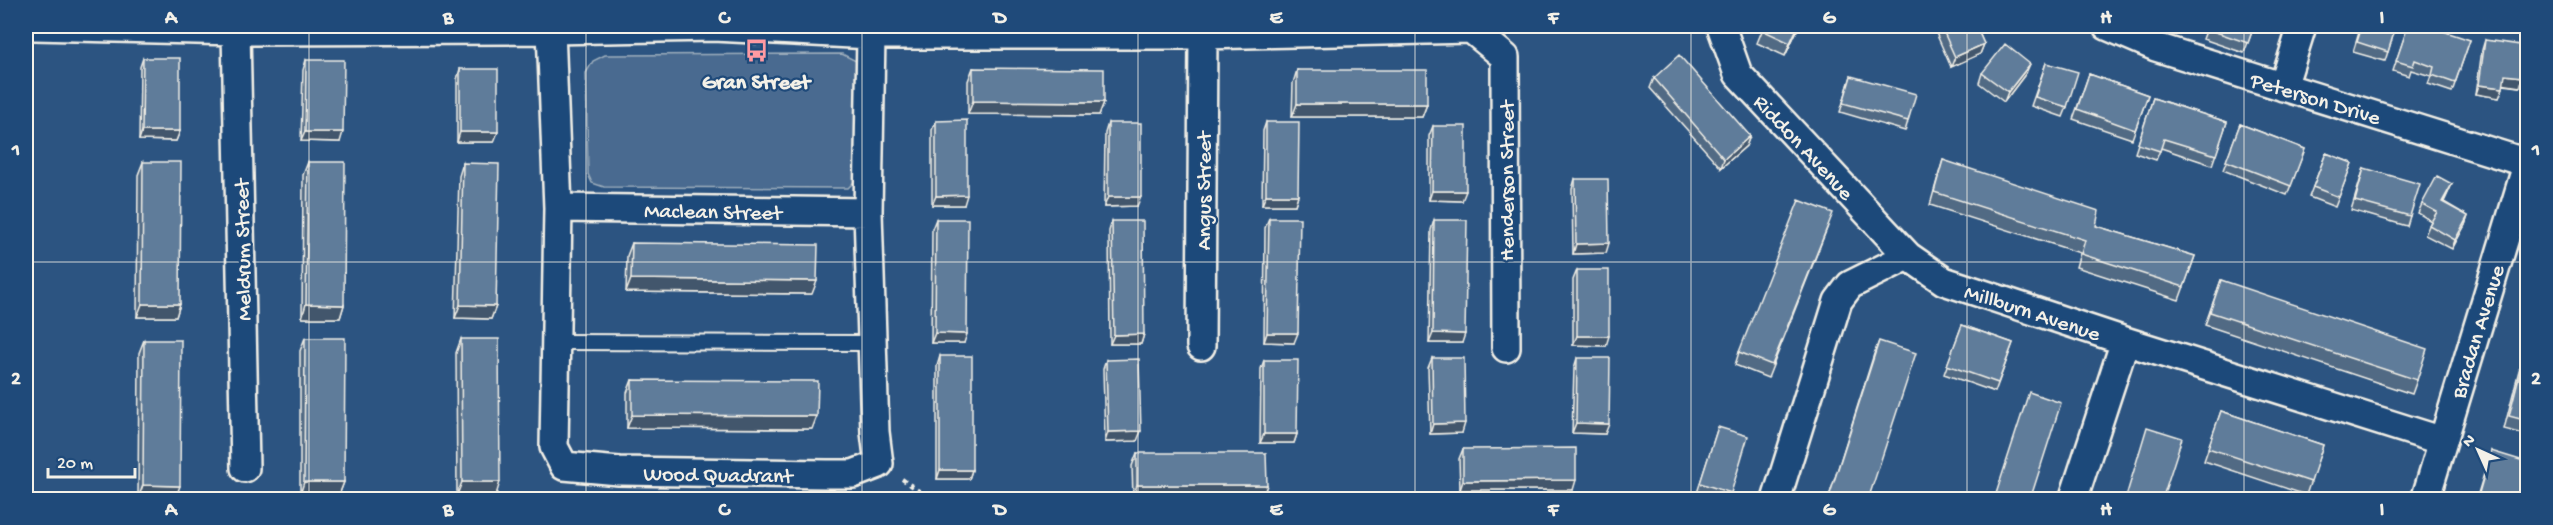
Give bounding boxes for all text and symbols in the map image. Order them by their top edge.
text: A [164,8,179,31]
text: B [442,8,454,31]
text: C [718,8,732,31]
text: D [991,8,1007,31]
text: E [1270,8,1284,31]
text: F [1547,8,1560,31]
text: G [1823,8,1837,31]
text: H [2100,8,2112,31]
text: I [2380,8,2385,31]
bus stop icon: Gran Street [743,38,769,64]
street label: Peterson Drive [2246,68,2384,133]
place label: Gran Street [702,71,812,97]
street label: Riddon Avenue [1746,90,1858,208]
street label: Henderson Street [1496,99,1522,261]
street label: Angus Street [1193,130,1219,250]
text: 1 [11,140,20,163]
text: 1 [2531,140,2540,163]
street label: Meldrum Street [231,177,259,321]
street label: Maclean Street [644,200,784,228]
street label: Bradan Avenue [2447,262,2513,403]
street label: Millburn Avenue [1961,281,2104,349]
text: 2 [11,369,21,392]
text: 2 [2531,369,2541,392]
north arrow [2448,420,2508,480]
text: N [2459,431,2481,452]
scale bar [48,441,135,479]
text: 20 m [57,454,93,475]
street label: Wood Quadrant [643,463,795,491]
text: A [164,500,179,523]
text: B [442,500,454,523]
text: C [718,500,732,523]
text: D [991,500,1007,523]
text: E [1270,500,1284,523]
text: F [1547,500,1560,523]
text: G [1823,500,1837,523]
text: H [2100,500,2112,523]
text: I [2380,500,2385,523]

